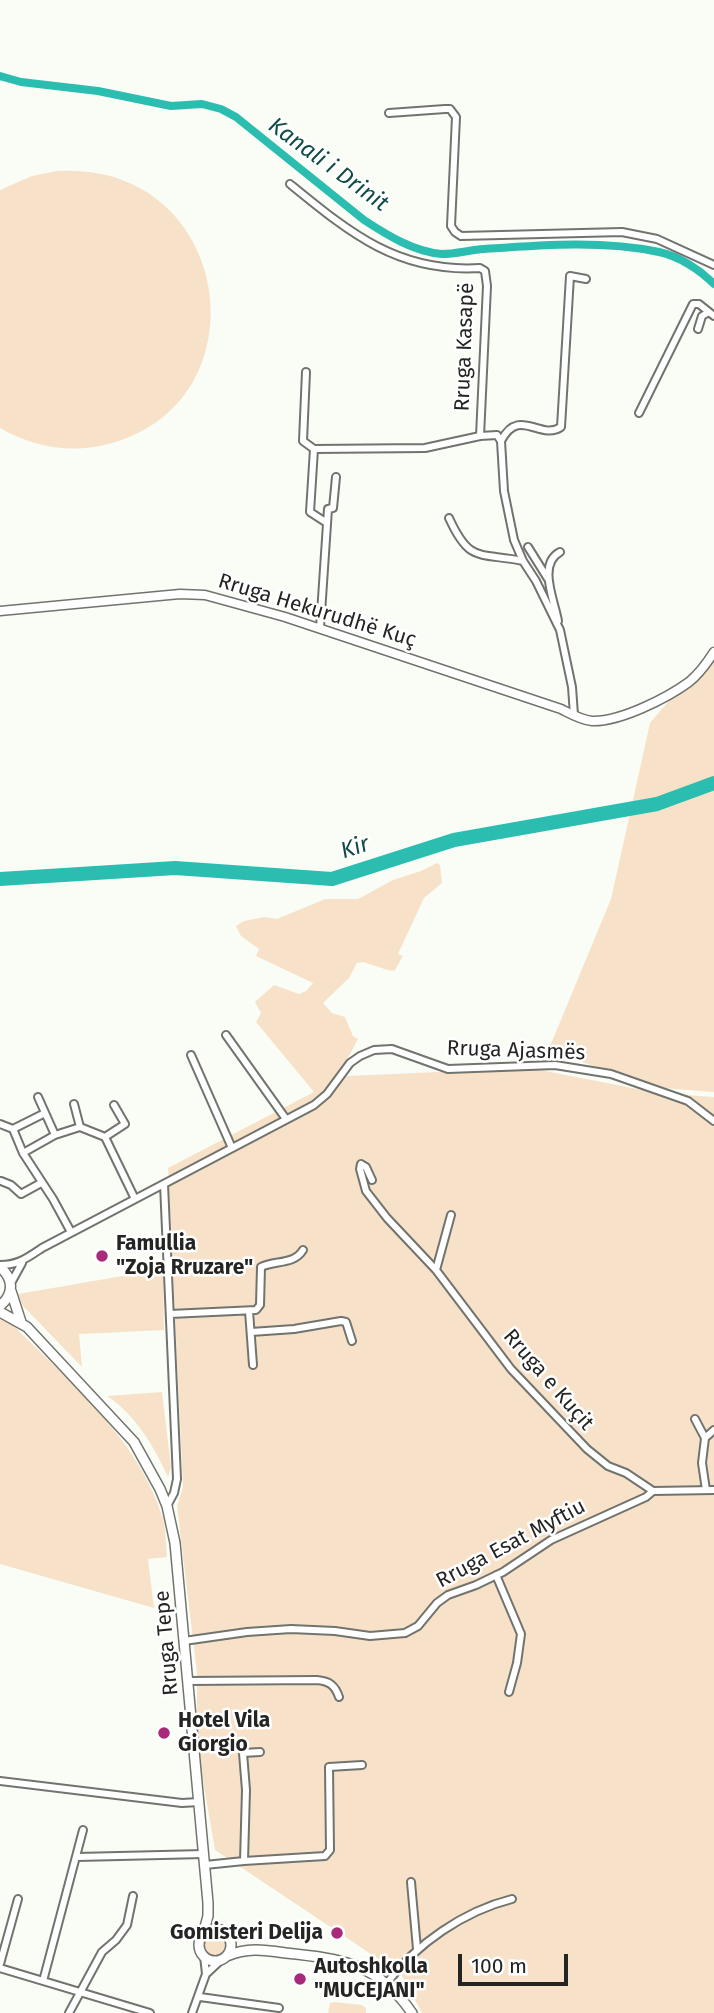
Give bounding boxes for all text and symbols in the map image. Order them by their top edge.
water label: Kanali i Drinit [263,112,393,218]
street label: Rruga Kasapë [450,282,480,412]
street label: Rruga Hekurudhë Kuç [215,569,419,653]
water label: Kir [337,830,373,866]
street label: Rruga Ajasmës [446,1036,586,1066]
place label: Famullia "Zoja Rruzare" [116,1231,253,1281]
marker: Famullia "Zoja Rruzare" [94,1248,110,1264]
street label: Rruga e Kuçit [497,1324,599,1436]
street label: Rruga Esat Myftiu [432,1494,590,1594]
street label: Rruga Tepe [150,1589,184,1697]
place label: Hotel Vila Giorgio [178,1708,270,1758]
marker: Hotel Vila Giorgio [156,1725,172,1741]
place label: Gomisteri Delija [170,1920,323,1946]
marker: Gomisteri Delija [329,1925,345,1941]
scale bar [462,1940,572,1984]
text: 100 m [471,1953,527,1979]
place label: Autoshkolla "MUCEJANI" [314,1954,428,2004]
marker: Autoshkolla "MUCEJANI" [292,1971,308,1987]

